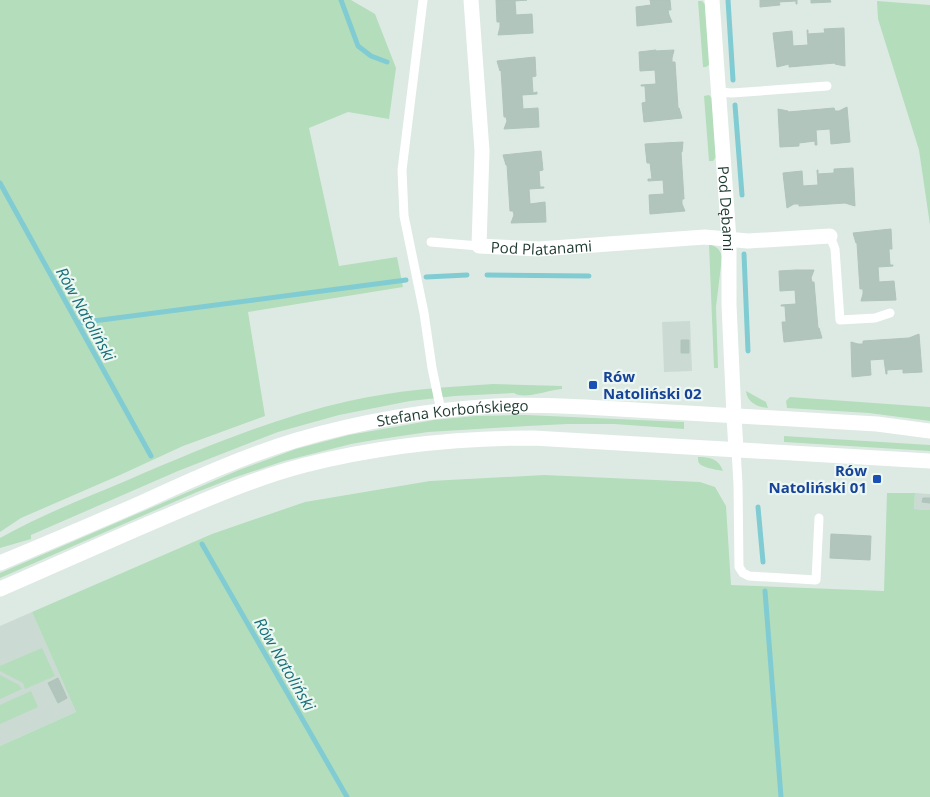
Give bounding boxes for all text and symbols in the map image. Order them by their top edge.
street label: Pod Dębami [714,165,739,251]
street label: Pod Platanami [490,235,593,259]
water label: Rów Natoliński [51,263,121,366]
place label: Rów Natoliński 02 [603,366,702,403]
marker: Rów Natoliński 02 [587,379,599,391]
street label: Stefana Korbońskiego [375,395,529,431]
place label: Rów Natoliński 01 [769,460,867,497]
marker: Rów Natoliński 01 [871,473,883,485]
water label: Rów Natoliński [249,613,321,716]

